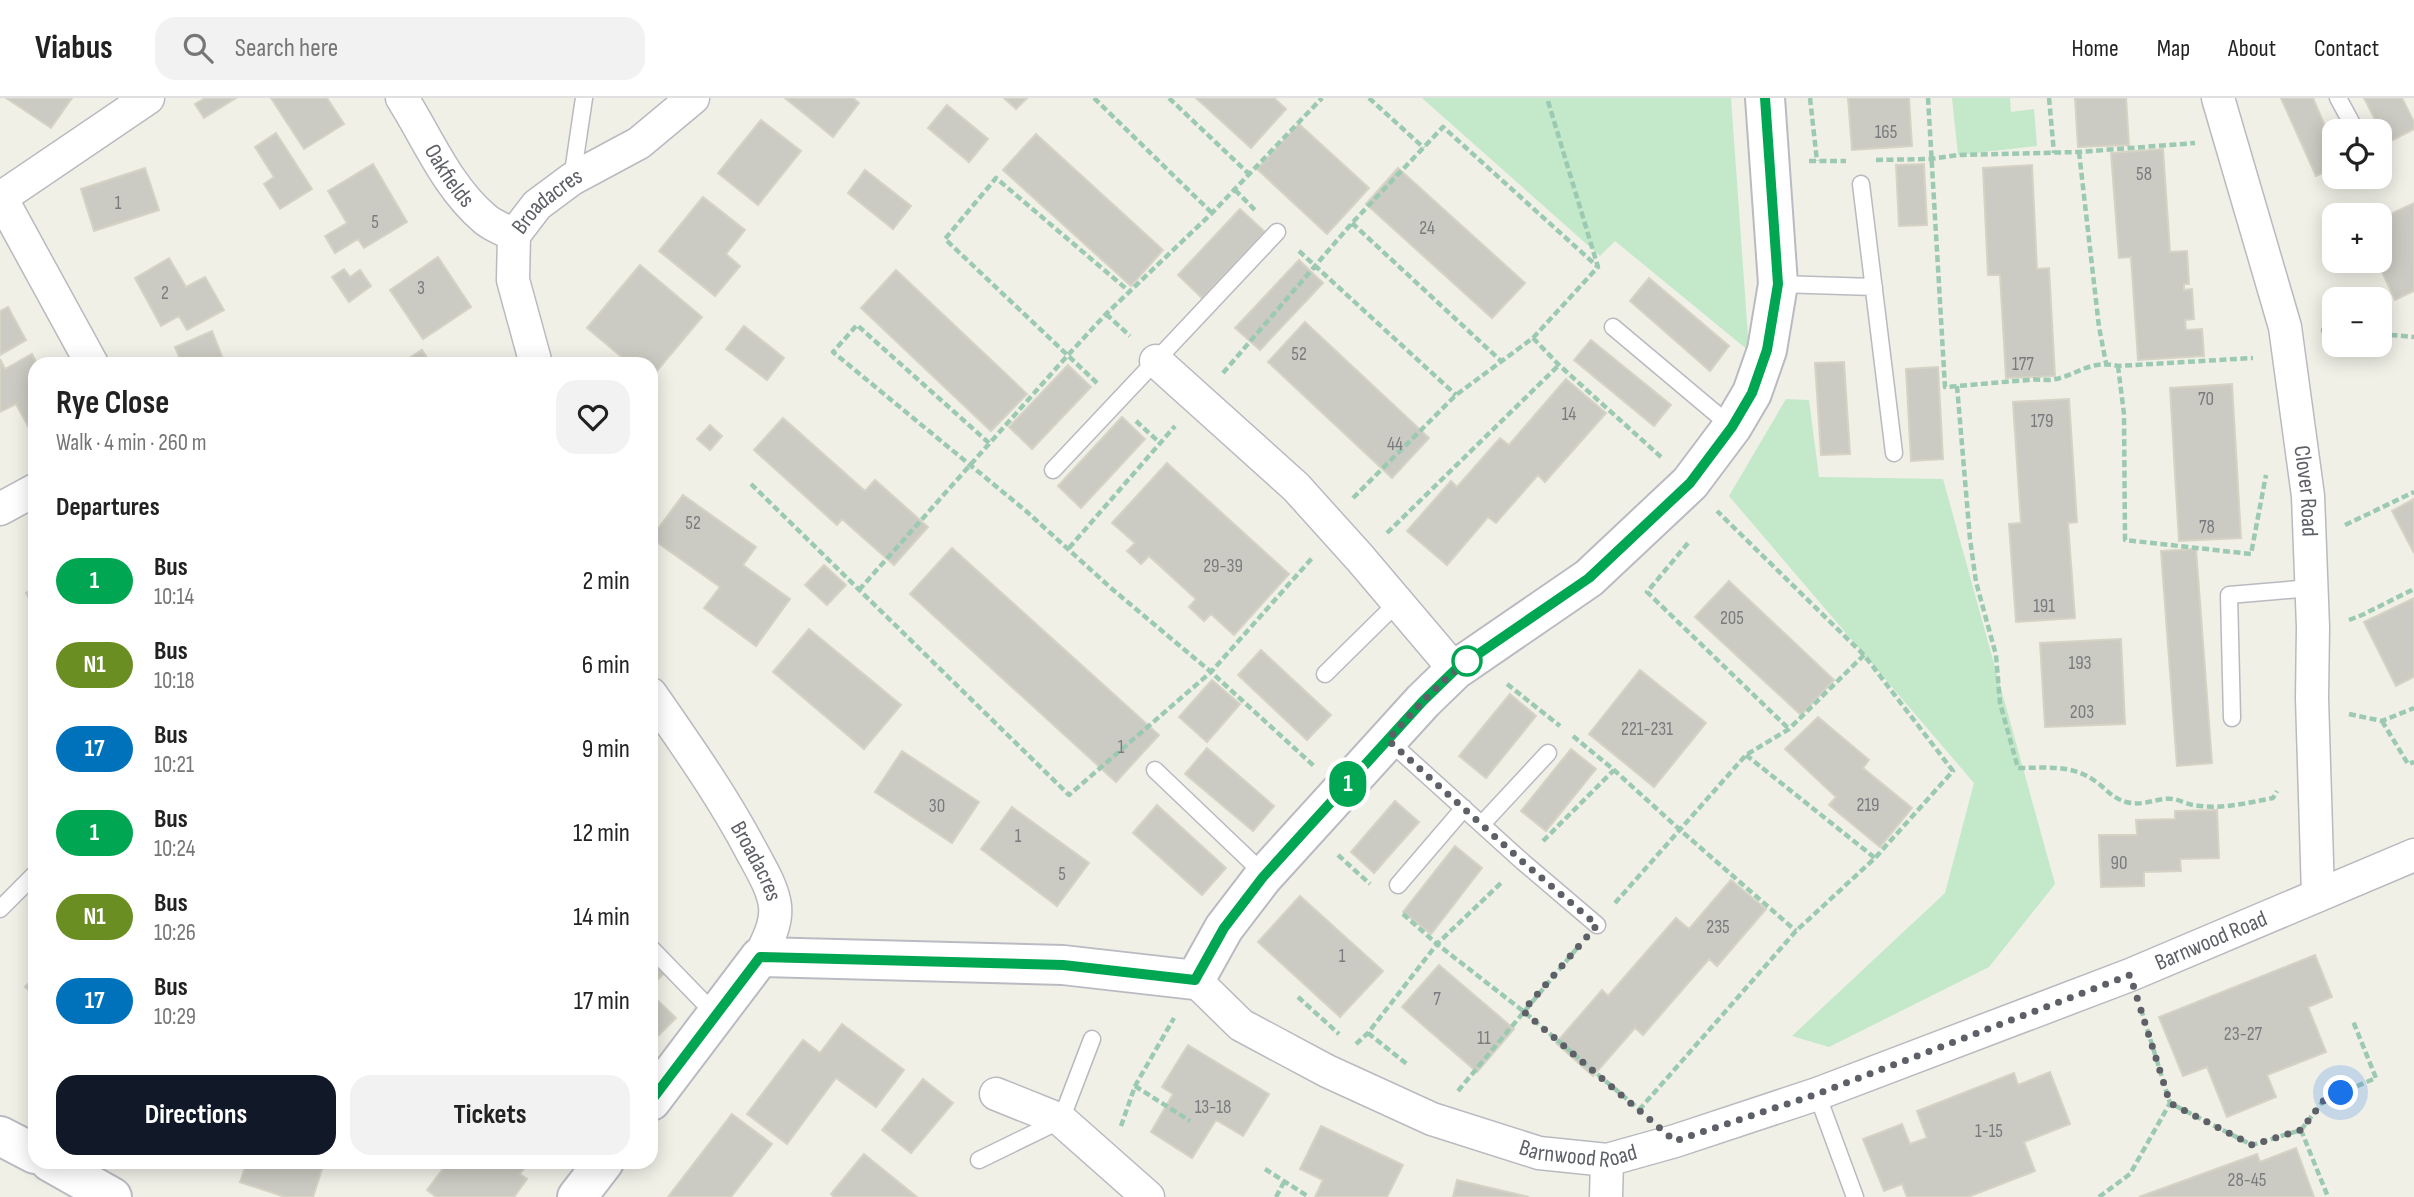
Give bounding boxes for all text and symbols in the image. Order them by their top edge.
search box [155,17,645,80]
text: Viabus [35,28,113,68]
icon: search [179,29,217,67]
text: Search here [235,33,338,64]
text: Home [2071,34,2119,63]
text: Map [2157,34,2190,63]
text: About [2228,34,2276,63]
text: Contact [2314,34,2379,63]
map controls [2322,119,2392,357]
button: locate [2322,119,2392,189]
house number: 165 [1875,121,1897,144]
street label: Oakfields [418,139,480,213]
street label: Broadacres [506,162,587,240]
house number: 58 [2136,163,2152,186]
house number: 1 [115,192,122,215]
button: + [2322,203,2392,273]
house number: 5 [371,211,379,234]
house number: 24 [1419,217,1435,240]
house number: 3 [417,277,425,300]
house number: 2 [161,282,169,305]
button: − [2322,287,2392,357]
house number: 52 [1291,343,1307,366]
house number: 177 [2012,353,2034,376]
button: heart [556,380,630,454]
text: Rye Close [56,383,169,423]
house number: 70 [2198,388,2214,411]
house number: 14 [1562,403,1576,426]
house number: 179 [2031,410,2053,433]
text: Walk · 4 min · 260 m [56,429,206,457]
house number: 44 [1387,433,1403,456]
street label: Clover Road [2287,444,2324,537]
text: Departures [56,492,160,523]
house number: 52 [685,512,701,535]
house number: 78 [2199,516,2215,539]
text: Bus [154,552,188,583]
house number: 29-39 [1203,555,1243,578]
text: 1 [90,566,99,595]
text: 2 min [582,566,630,597]
text: 10:14 [154,583,194,611]
house number: 191 [2033,595,2055,618]
house number: 205 [1720,607,1744,630]
text: Bus [154,636,188,667]
unlabelled marker [1452,646,1482,676]
text: N1 [83,650,106,679]
text: 6 min [582,650,630,681]
house number: 193 [2068,652,2092,675]
text: 10:18 [154,667,195,695]
house number: 203 [2070,701,2094,724]
house number: 221-231 [1621,718,1673,741]
text: Bus [154,720,188,751]
text: 17 [85,734,104,763]
text: 9 min [582,734,630,765]
house number: 1 [1118,736,1125,759]
text: 10:21 [154,751,194,779]
line badge: 1 [1325,761,1371,807]
text: 1 [1343,769,1353,798]
house number: 219 [1857,794,1879,817]
house number: 30 [929,795,945,818]
text: Bus [154,804,188,835]
street label: Broadacres [724,816,788,904]
text: 1 [90,818,99,847]
text: 12 min [573,818,630,849]
house number: 1 [1015,825,1022,848]
text: 10:24 [154,835,195,863]
house number: 90 [2111,852,2127,875]
house number: 5 [1058,863,1066,886]
text: Bus [154,888,188,919]
text: N1 [83,902,106,931]
text: 14 min [573,902,630,933]
street label: Barnwood Road [2151,905,2271,977]
house number: 235 [1706,916,1730,939]
text: 10:26 [154,919,196,947]
house number: 1 [1339,945,1346,968]
text: Bus [154,972,188,1003]
text: 17 [85,986,104,1015]
text: 17 min [574,986,630,1017]
house number: 7 [1433,988,1441,1011]
text: 10:29 [154,1003,196,1031]
house number: 23-27 [2224,1023,2263,1046]
house number: 11 [1477,1027,1491,1050]
button: Directions [56,1075,336,1155]
button: Tickets [350,1075,630,1155]
your location [2323,1075,2358,1110]
house number: 13-18 [1195,1096,1231,1119]
house number: 1-15 [1975,1120,2003,1143]
street label: Barnwood Road [1516,1134,1640,1174]
house number: 28-45 [2228,1169,2266,1192]

